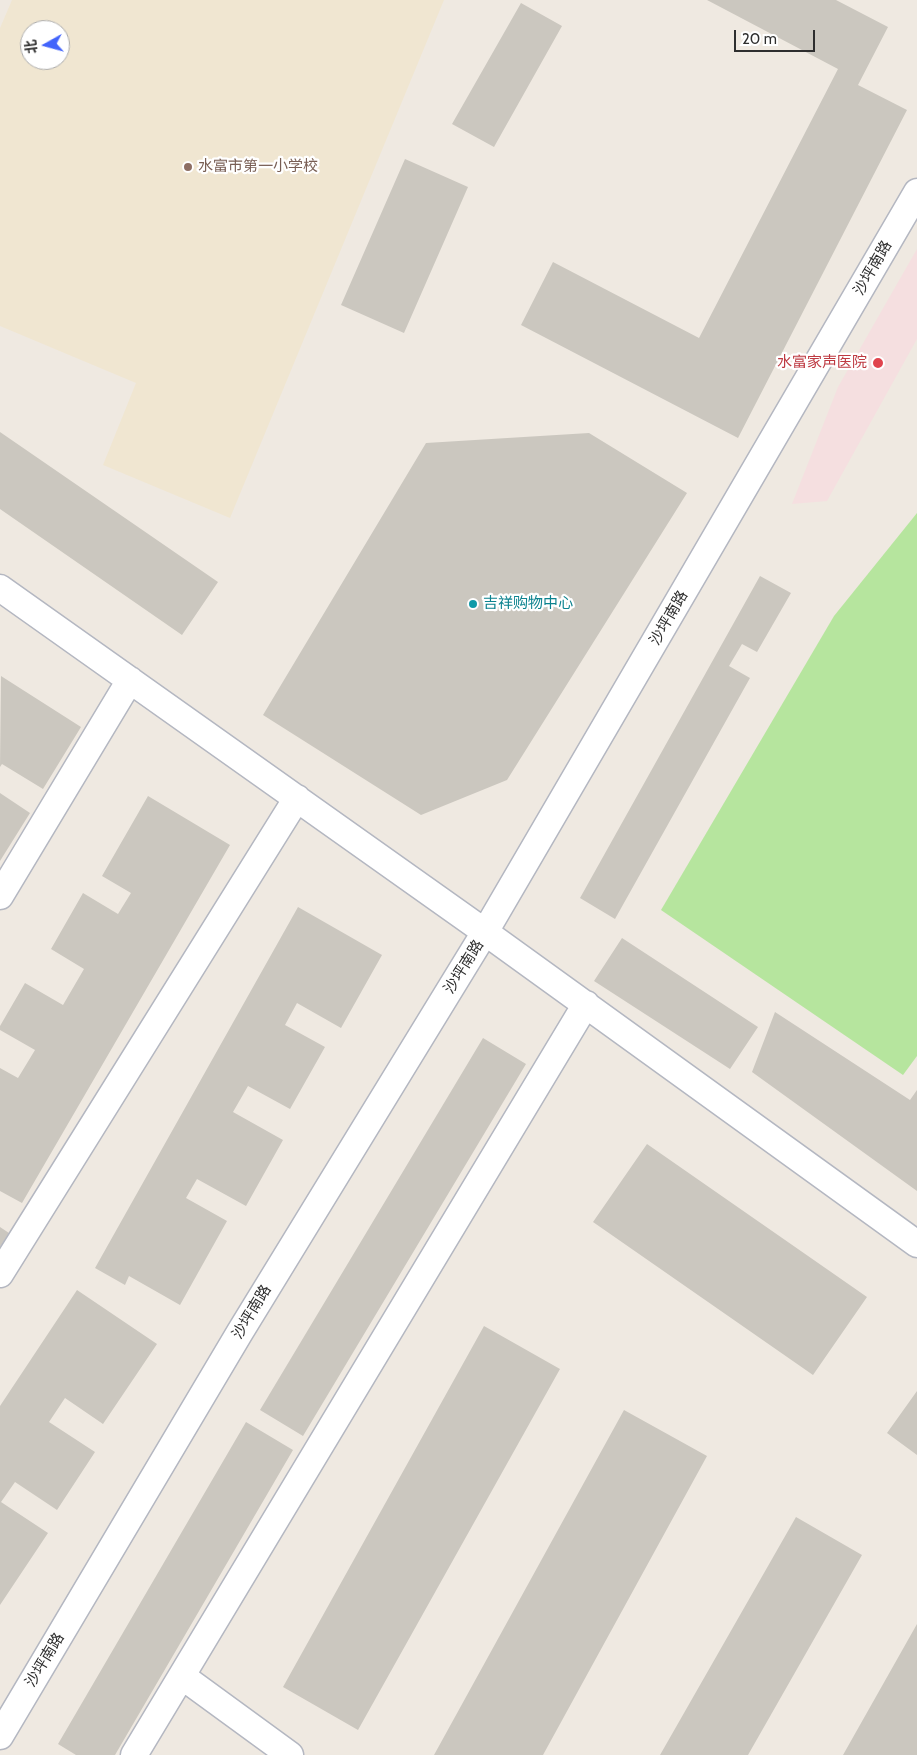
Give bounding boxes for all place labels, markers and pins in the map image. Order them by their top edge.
place label: 水富市第一小学校 [198,158,318,176]
marker: 水富市第一小学校 [182,161,194,173]
place label: 水富家声医院 [777,354,867,372]
marker: 水富家声医院 [871,356,885,370]
place label: 吉祥购物中心 [483,595,573,613]
marker: 吉祥购物中心 [467,598,479,610]

